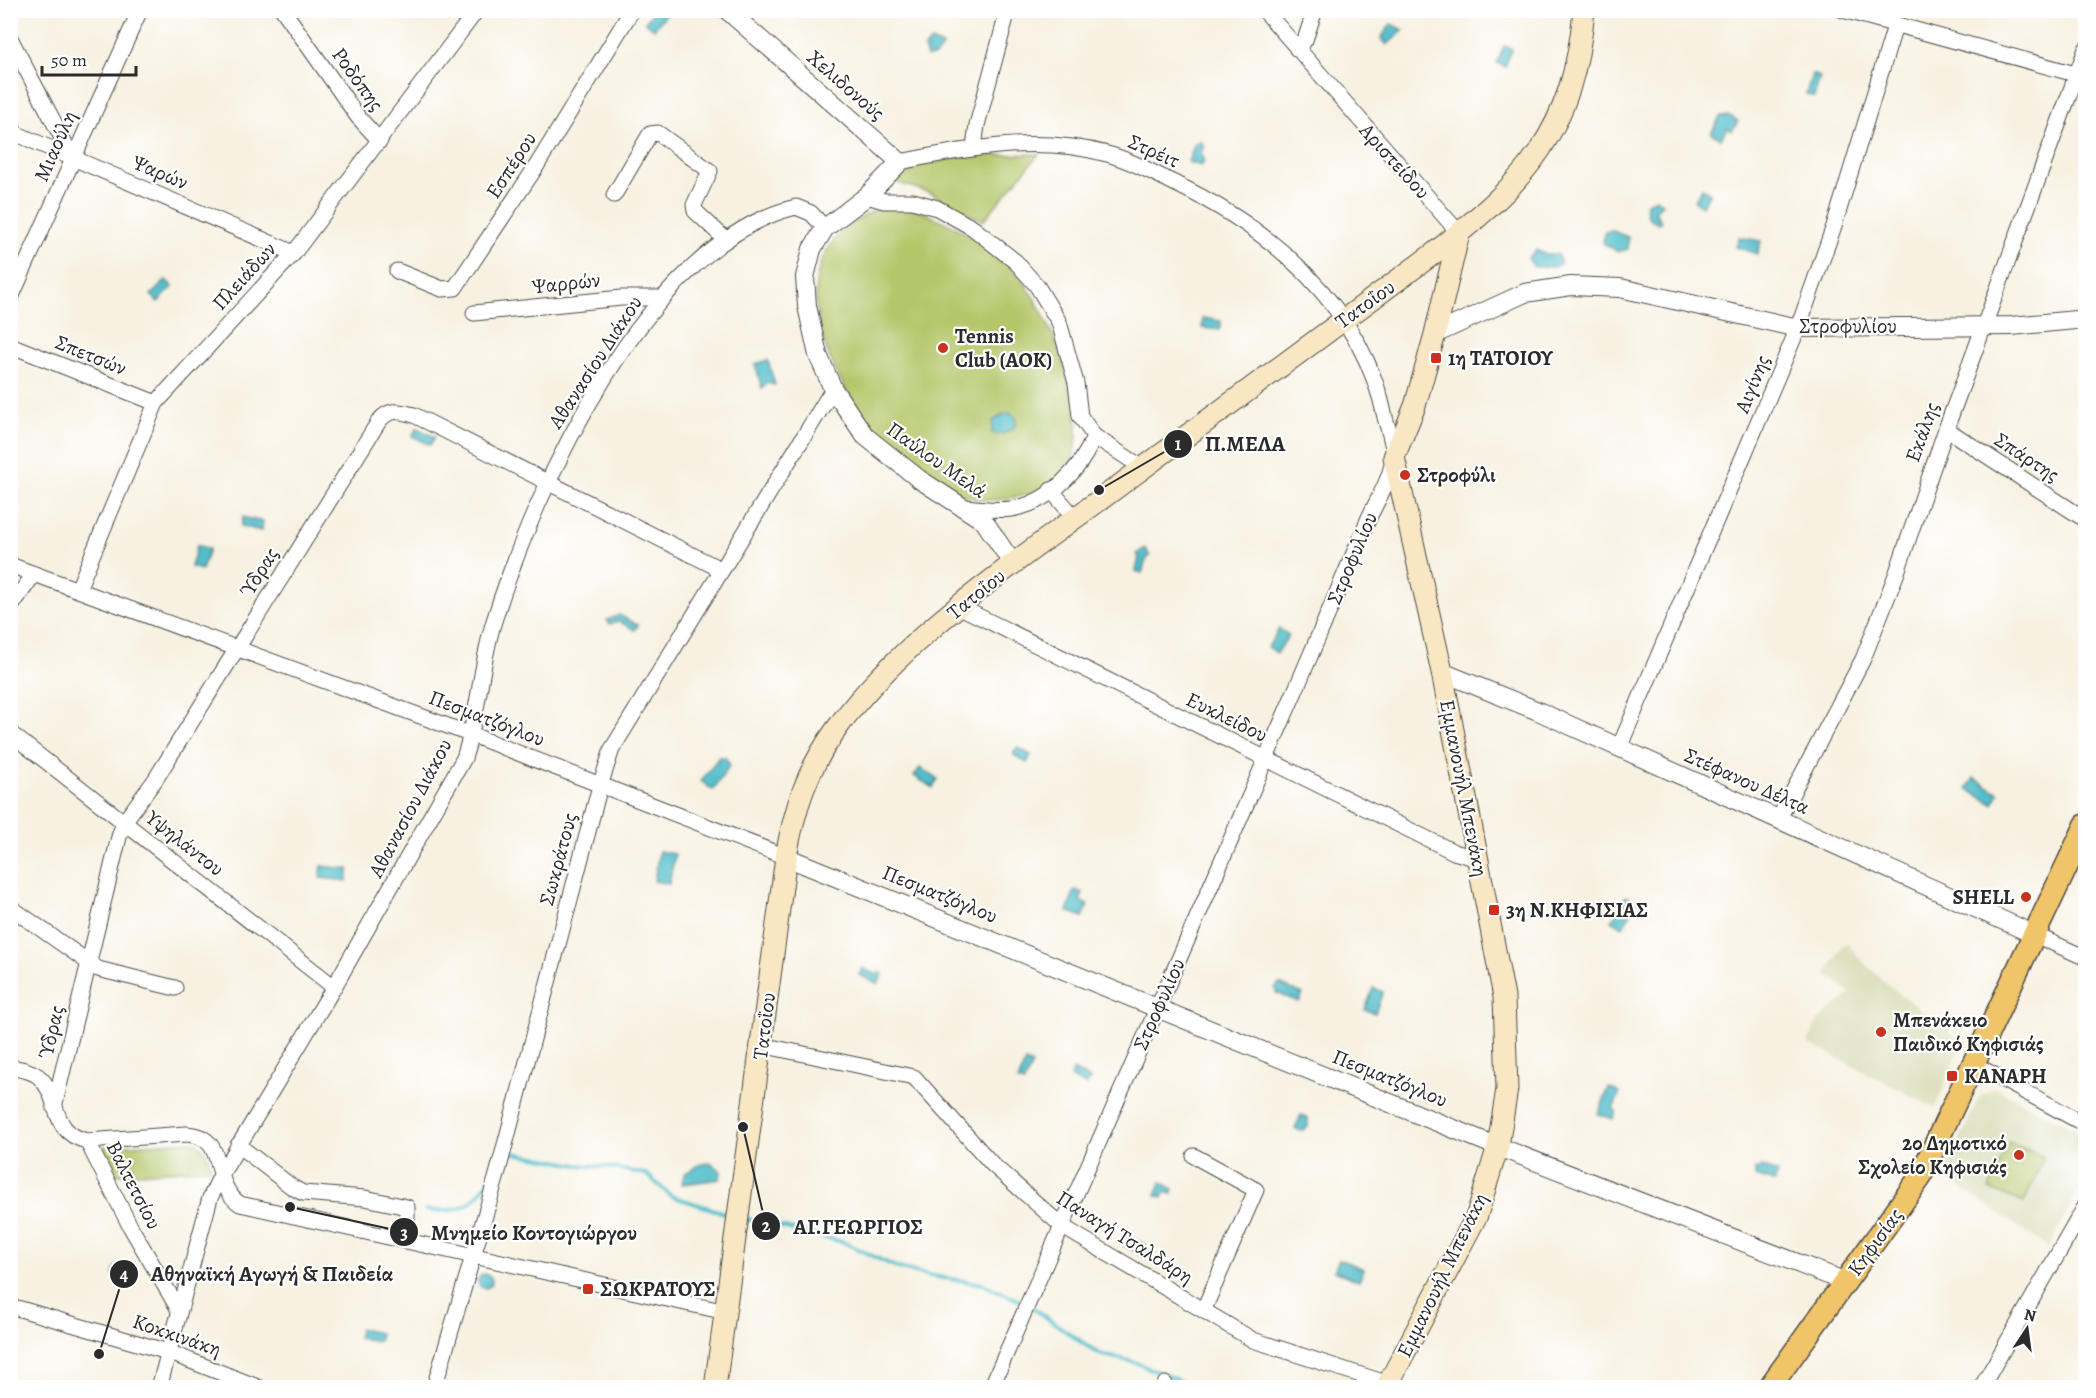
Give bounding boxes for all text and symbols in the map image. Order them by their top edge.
scale bar [42,39,136,77]
street label: Ροδόπης [325,42,391,116]
street label: Χελιδονούς [801,43,891,127]
text: 50 m [51,48,87,72]
street label: Μιαούλη [27,106,83,186]
street label: Αριστείδου [1353,116,1437,205]
street label: Εσπέρου [479,126,543,204]
street label: Στρέιτ [1124,127,1184,175]
street label: Ψαρών [128,148,193,196]
street label: Πλειάδων [206,235,283,316]
street label: Ψαρρών [530,265,602,301]
street label: Τατοΐου [1329,273,1401,335]
street label: Αθανασίου Διάκου [541,290,648,435]
street label: Στροφυλίου [1799,312,1897,340]
place label: Tennis Club (AOK) [955,322,1052,374]
street label: Σπετσών [51,328,131,382]
marker: Tennis Club (AOK) [936,341,950,355]
place label: 1η ΤΑΤΟΙΟΥ [1448,344,1554,372]
marker: 1η ΤΑΤΟΙΟΥ [1429,351,1443,365]
street label: Αιγίνης [1727,351,1776,418]
street label: Εκάλης [1898,398,1946,466]
street label: Παύλου Μελά [881,415,993,505]
callout: Π.ΜΕΛΑ [1163,424,1297,464]
street label: Σπάρτης [1989,426,2065,488]
text: Π.ΜΕΛΑ [1205,429,1286,459]
text: 1 [1175,432,1182,456]
place label: Στροφύλι [1417,461,1496,489]
marker: Στροφύλι [1398,468,1412,482]
street label: Στροφυλίου [1320,508,1384,608]
street label: Ύδρας [233,542,285,602]
street label: Τατοΐου [941,562,1011,626]
street label: Πεσματζόγλου [425,683,549,753]
street label: Ευκλείδου [1182,685,1272,749]
street label: Εμμανουήλ Μπενάκη [1433,697,1495,879]
street label: Αθανασίου Διάκου [361,734,458,883]
street label: Στέφανου Δέλτα [1680,741,1814,821]
street label: Υψηλάντου [139,803,230,882]
street label: Σωκράτους [532,810,584,908]
street label: Πεσματζόγλου [878,858,1002,930]
place label: SHELL [1952,883,2015,911]
marker: SHELL [2019,890,2033,904]
place label: 3η Ν.ΚΗΦΙΣΙΑΣ [1506,896,1648,924]
marker: 3η Ν.ΚΗΦΙΣΙΑΣ [1487,903,1501,917]
street label: Στροφυλίου [1126,954,1192,1054]
street label: Τατοΐου [746,991,782,1061]
street label: Ύδρας [31,1003,71,1061]
place label: Μπενάκειο Παιδικό Κηφισιάς [1893,1006,2044,1058]
marker: Μπενάκειο Παιδικό Κηφισιάς [1874,1025,1888,1039]
street label: Πεσματζόγλου [1328,1042,1452,1114]
place label: ΚΑΝΑΡΗ [1964,1062,2047,1090]
marker: ΚΑΝΑΡΗ [1945,1069,1959,1083]
place label: 2ο Δημοτικό Σχολείο Κηφισιάς [1858,1129,2007,1181]
street label: Βαλτετσίου [100,1136,168,1234]
marker: 2ο Δημοτικό Σχολείο Κηφισιάς [2012,1148,2026,1162]
street label: Παναγή Τσαλδάρη [1051,1184,1199,1290]
street label: Εμμανουήλ Μπενάκη [1390,1188,1494,1362]
street label: Κηφισίας [1841,1202,1909,1282]
callout: ΑΓ.ΓΕΩΡΓΙΟΣ [751,1206,935,1246]
callout: Μνημείο Κοντογιώργου [389,1212,649,1252]
text: ΑΓ.ΓΕΩΡΓΙΟΣ [792,1212,923,1242]
text: 2 [762,1214,771,1238]
text: Μνημείο Κοντογιώργου [431,1218,637,1248]
text: 3 [400,1221,408,1245]
callout: Αθηναϊκή Αγωγή & Παιδεία [109,1254,406,1294]
text: Αθηναϊκή Αγωγή & Παιδεία [150,1259,394,1289]
text: 4 [120,1262,129,1286]
place label: ΣΩΚΡΑΤΟΥΣ [600,1275,716,1303]
marker: ΣΩΚΡΑΤΟΥΣ [581,1282,595,1296]
north arrow [1997,1299,2057,1359]
text: N [2022,1303,2039,1327]
street label: Κοκκινάκη [129,1307,225,1363]

